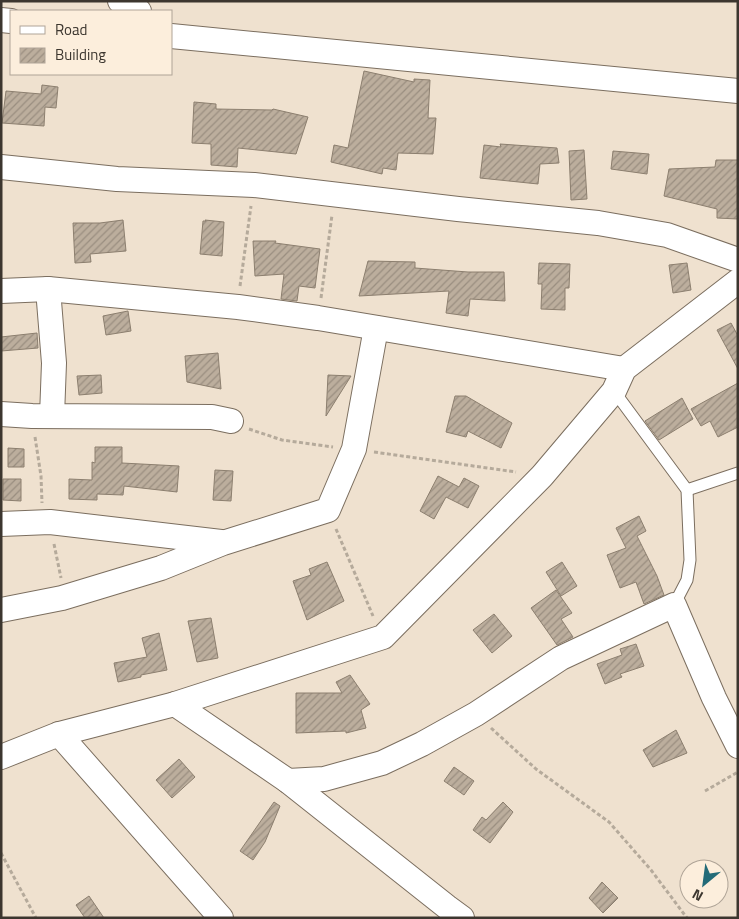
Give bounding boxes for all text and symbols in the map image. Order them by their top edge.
legend [10,10,172,75]
text: Road [55,18,87,41]
text: Building [55,43,106,66]
north arrow [679,859,729,909]
text: N [688,884,707,907]

